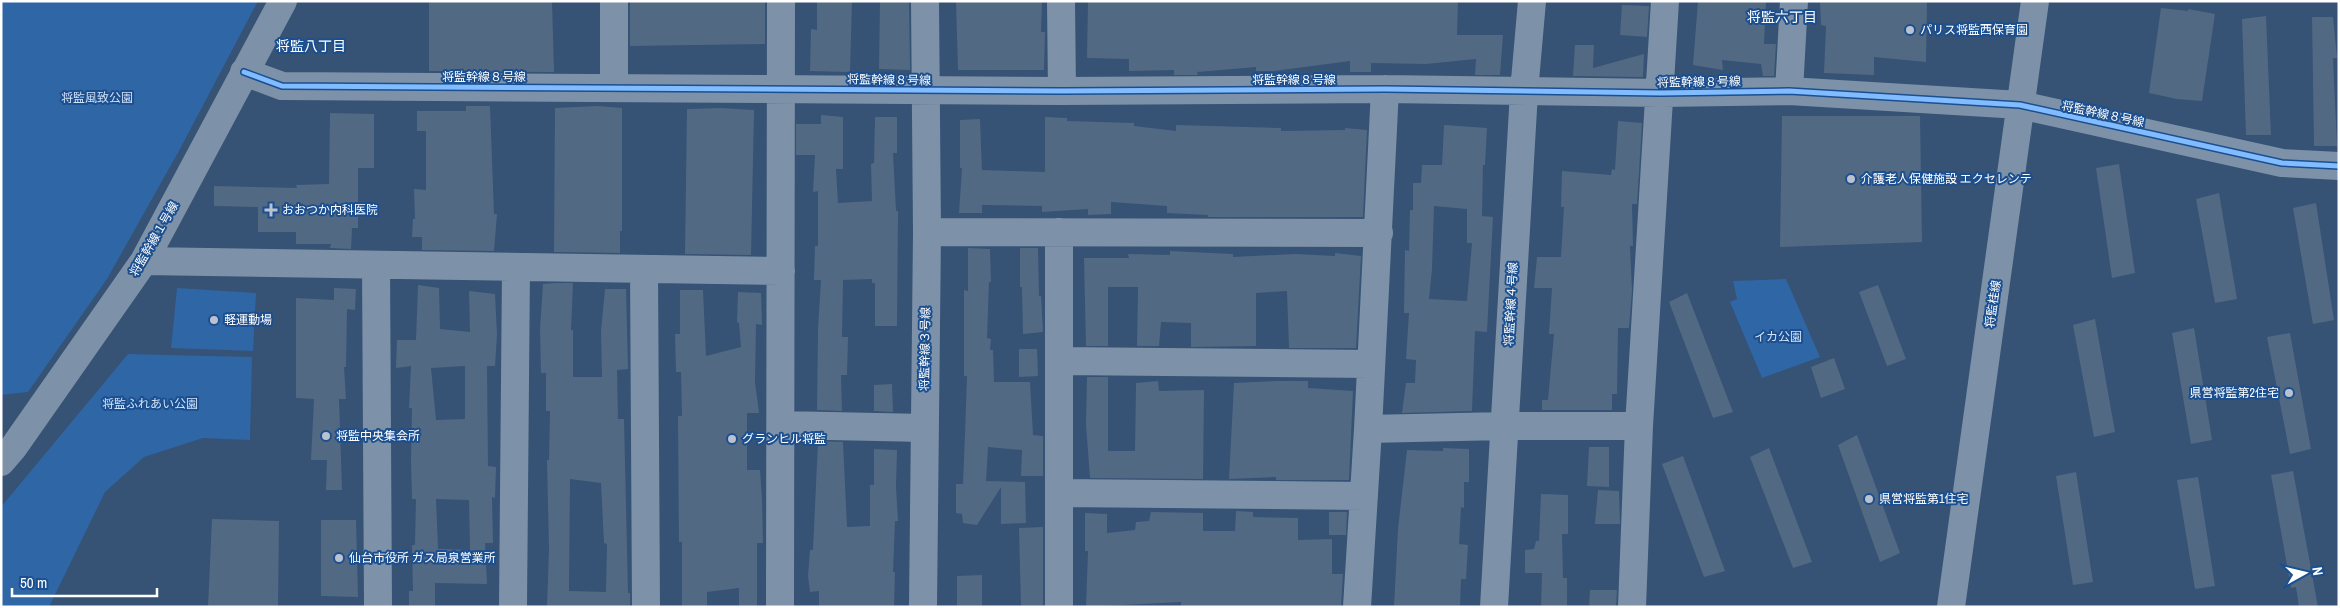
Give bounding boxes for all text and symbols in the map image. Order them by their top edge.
district label: 将監六丁目 [1747,8,1817,26]
place label: パリス将監西保育園 [1920,22,2028,38]
marker: パリス将監西保育園 [1904,24,1916,36]
district label: 将監八丁目 [276,37,346,55]
street label: 将監幹線８号線 [442,69,526,85]
street label: 将監幹線８号線 [847,71,931,89]
street label: 将監幹線８号線 [1252,72,1336,88]
street label: 将監幹線８号線 [1657,73,1741,91]
park label: 将監風致公園 [61,90,133,106]
street label: 将監幹線８号線 [2060,97,2146,131]
place label: 介護老人保健施設 エクセレンテ [1861,171,2032,187]
marker: 介護老人保健施設 エクセレンテ [1845,173,1857,185]
street label: 将監幹線１号線 [126,199,182,279]
place label: おおつか内科医院 [282,202,378,218]
marker: おおつか内科医院 [264,203,278,217]
street label: 将監幹線４号線 [1501,262,1521,346]
street label: 将監桂線 [1982,279,2004,329]
street label: 将監幹線３号線 [916,307,934,391]
place label: 軽運動場 [224,312,272,328]
marker: 軽運動場 [208,314,220,326]
park label: イカ公園 [1754,329,1802,345]
place label: 県営将監第2住宅 [2190,385,2279,401]
marker: 県営将監第2住宅 [2283,387,2295,399]
park label: 将監ふれあい公園 [102,396,198,412]
place label: 将監中央集会所 [336,428,420,444]
marker: 将監中央集会所 [320,430,332,442]
place label: グランヒル将監 [742,431,826,447]
marker: グランヒル将監 [726,433,738,445]
place label: 県営将監第1住宅 [1879,491,1968,507]
marker: 県営将監第1住宅 [1863,493,1875,505]
north arrow [2280,548,2330,598]
place label: 仙台市役所 ガス局泉営業所 [349,550,496,566]
marker: 仙台市役所 ガス局泉営業所 [333,552,345,564]
scale bar [12,566,158,598]
text: N [2308,566,2327,577]
text: 50 m [20,572,47,593]

